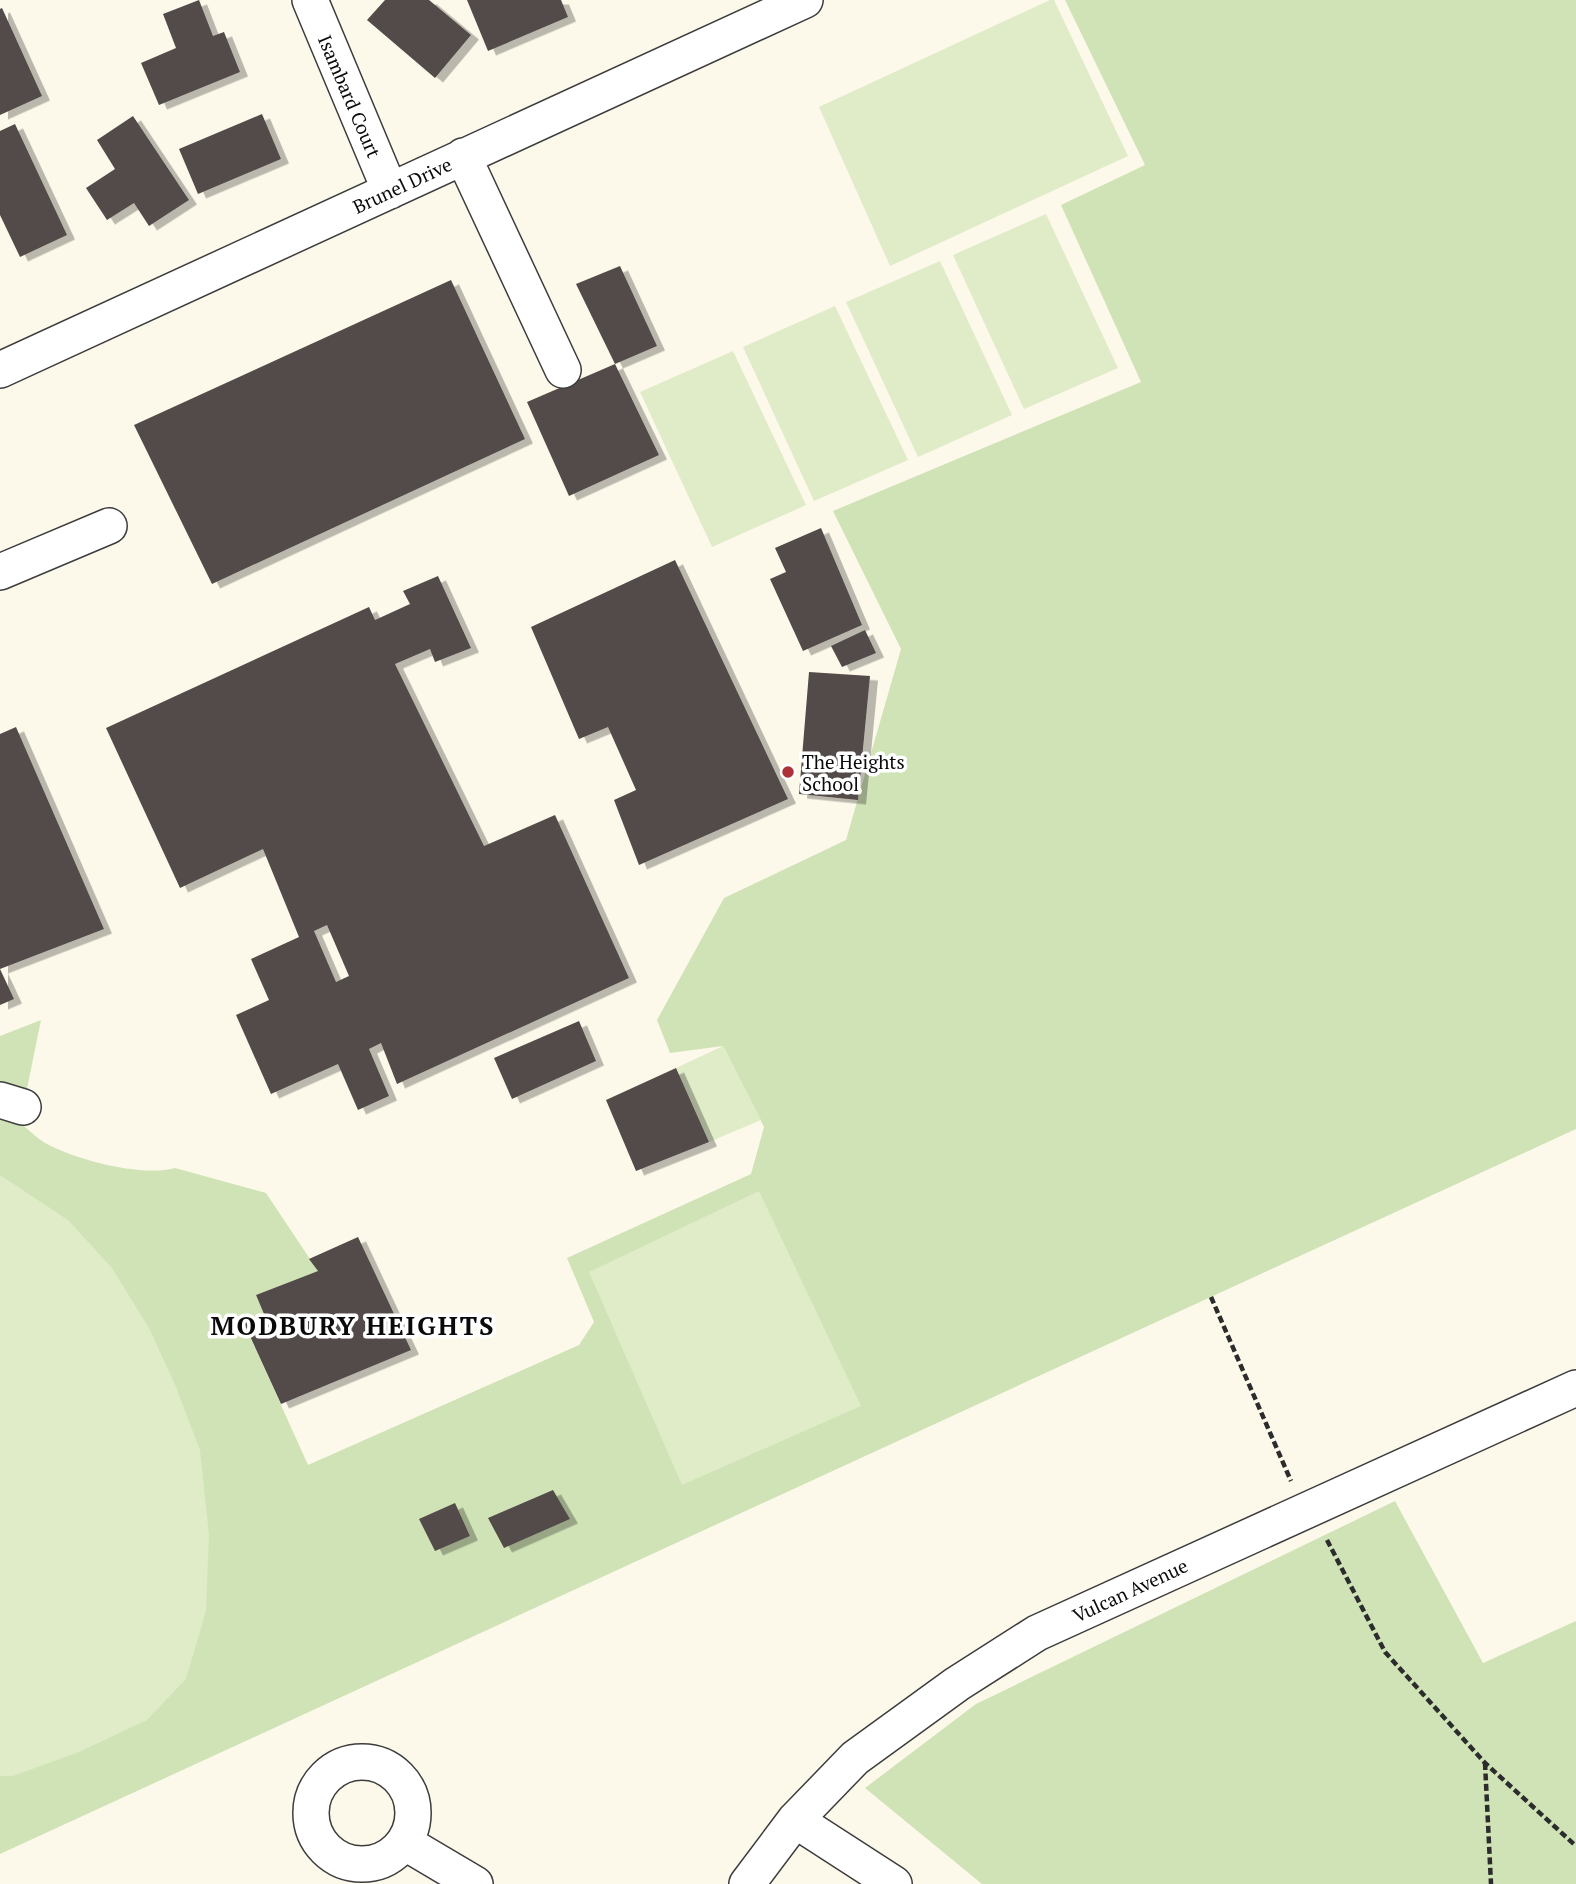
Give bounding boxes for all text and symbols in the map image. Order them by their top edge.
street label: Isambard Court [313,31,387,161]
street label: Brunel Drive [349,151,455,219]
place label: The Heights School [802,749,905,796]
marker: The Heights School [780,764,796,780]
district label: MODBURY HEIGHTS [210,1308,496,1342]
street label: Vulcan Avenue [1068,1552,1192,1628]

